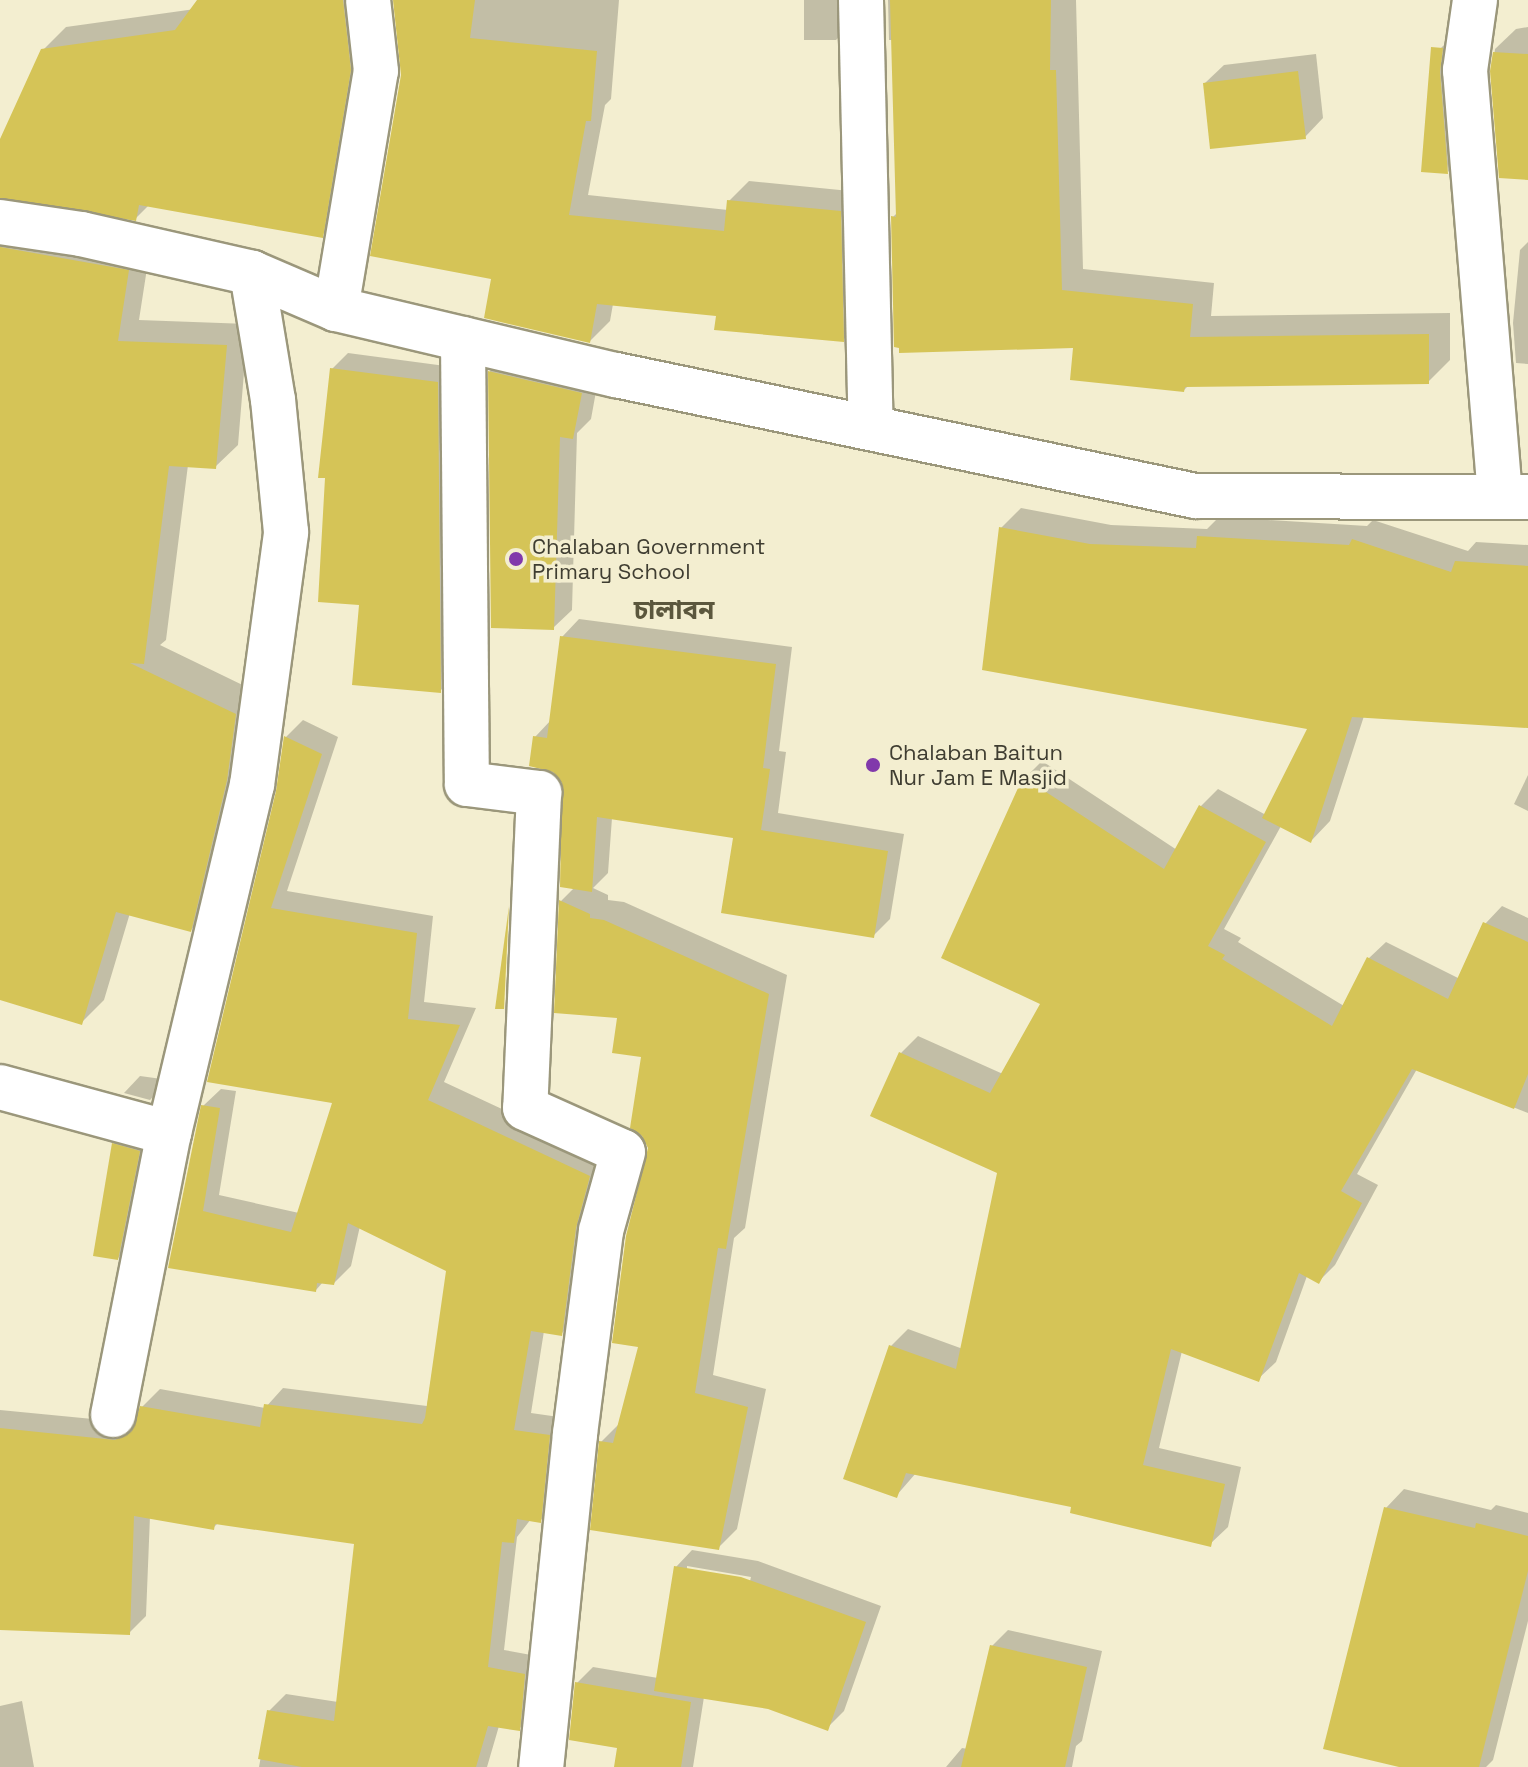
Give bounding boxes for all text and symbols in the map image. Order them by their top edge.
place label: Chalaban Government Primary School [532,533,765,584]
marker: Chalaban Government Primary School [507,550,525,568]
district label: চালাবন [634,595,714,627]
place label: Chalaban Baitun Nur Jam E Masjid [889,739,1067,790]
marker: Chalaban Baitun Nur Jam E Masjid [864,756,882,774]

